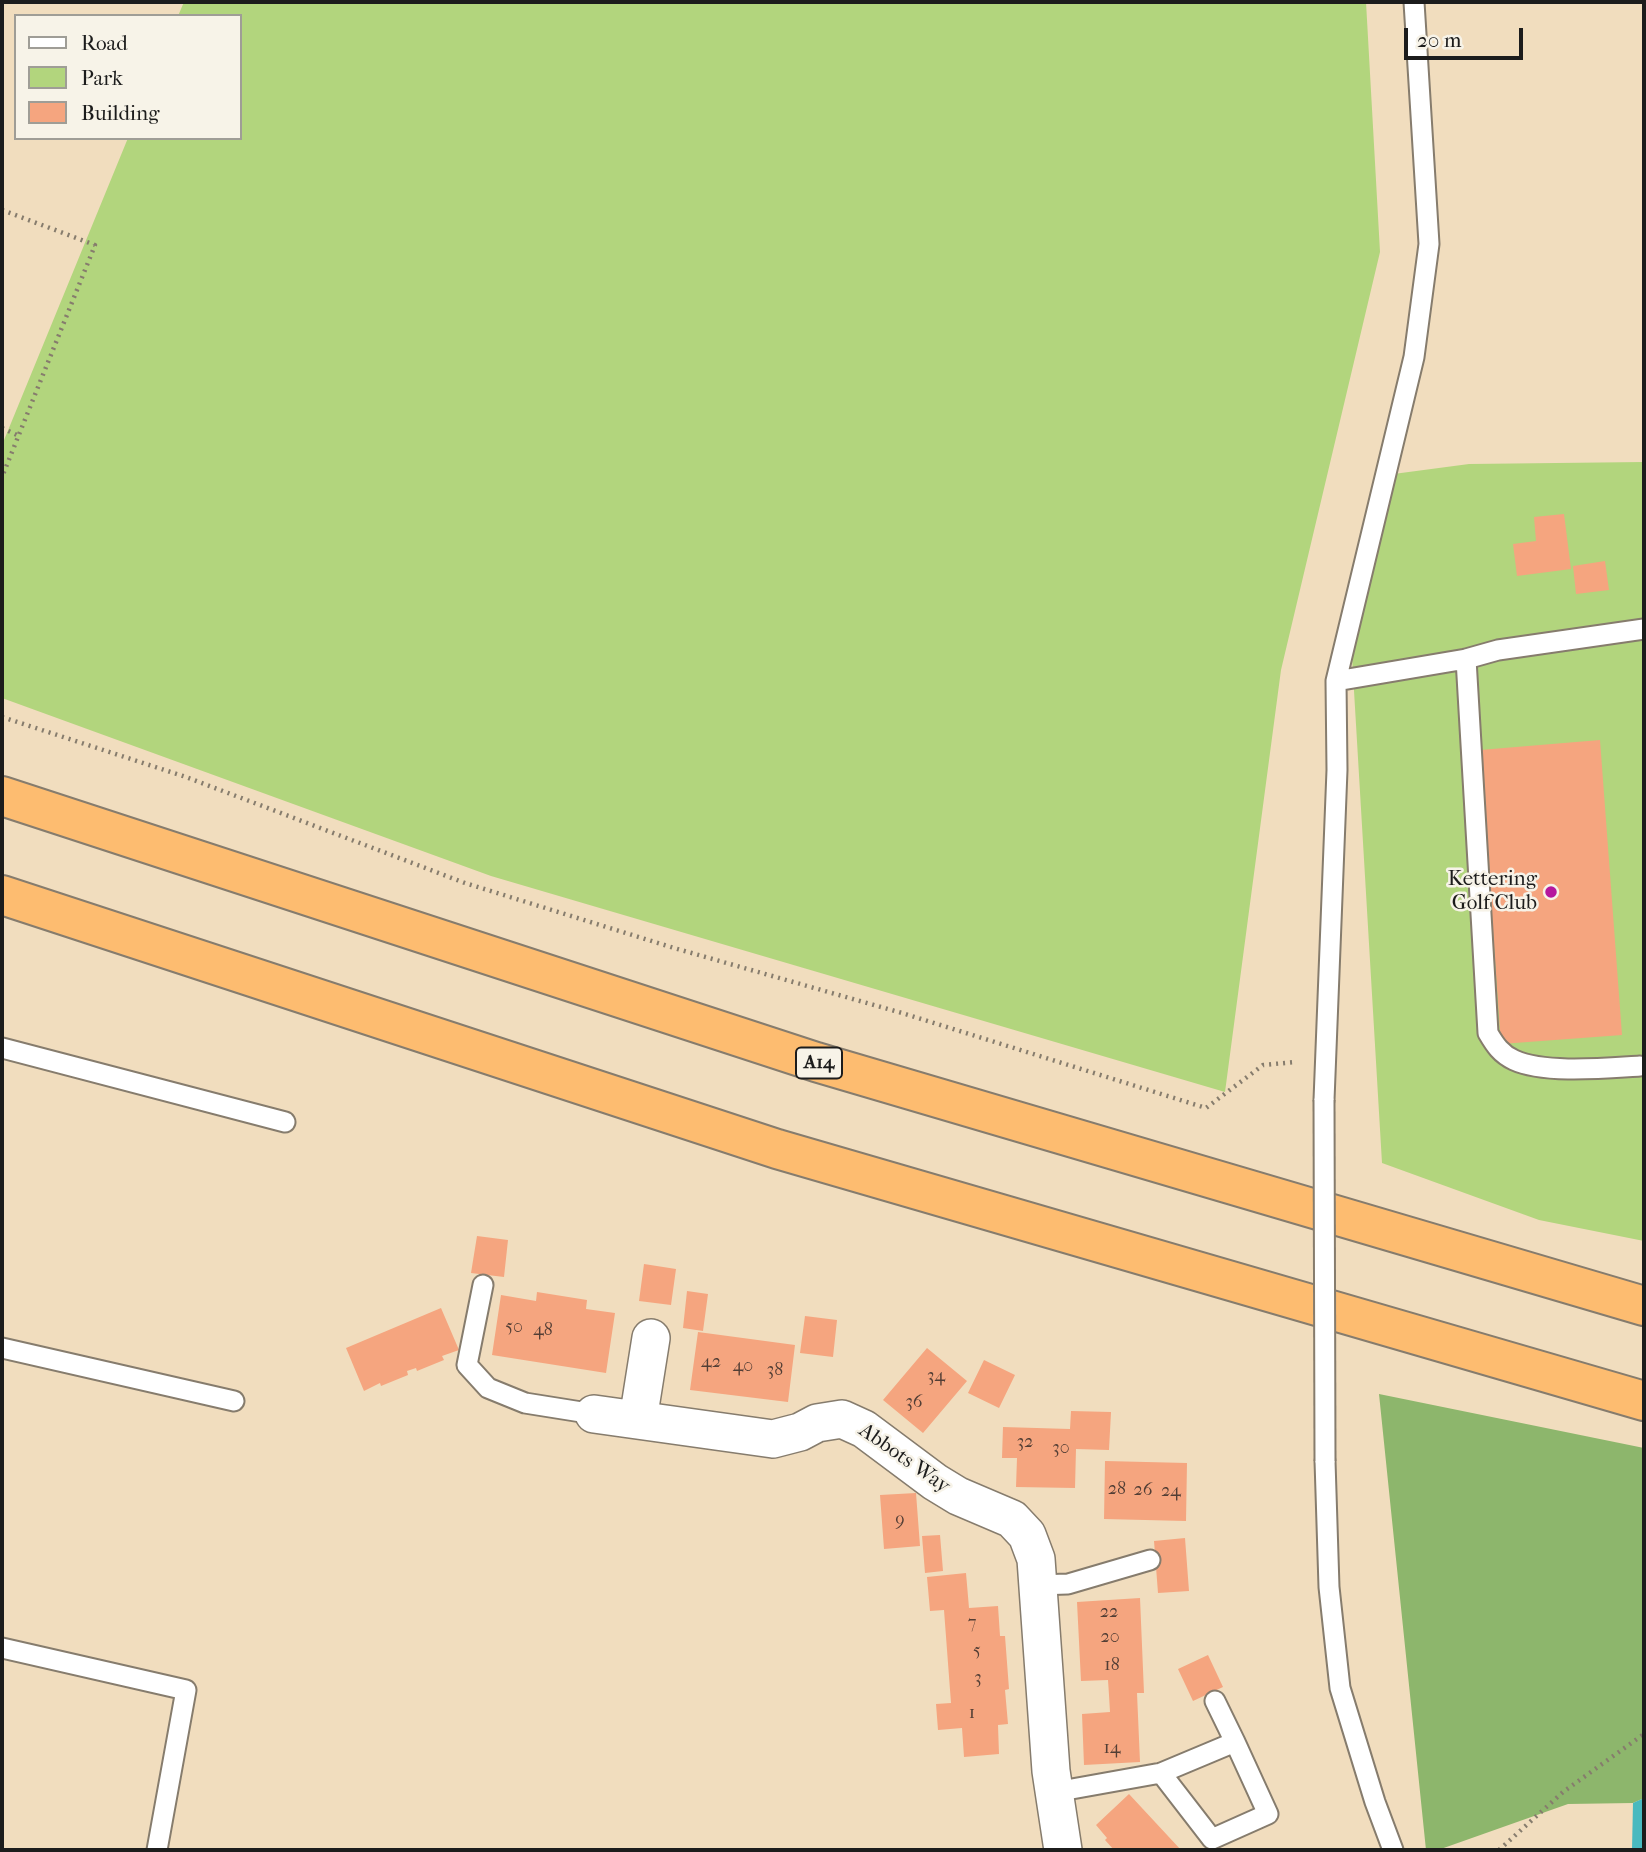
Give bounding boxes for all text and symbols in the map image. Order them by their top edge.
legend [14,14,242,140]
scale bar [1408,14,1527,58]
text: 20 m [1417,28,1461,52]
text: Road [81,31,128,55]
text: Park [81,66,123,90]
text: Building [81,101,159,125]
place label: Kettering Golf Club [1448,867,1537,917]
marker: Kettering Golf Club [1543,884,1559,900]
road number: A14 [796,1048,842,1078]
house number: 50 [505,1317,523,1339]
house number: 48 [533,1320,553,1342]
house number: 42 [701,1352,721,1374]
house number: 40 [733,1356,753,1378]
house number: 38 [767,1360,783,1382]
house number: 34 [927,1366,945,1388]
house number: 36 [905,1392,923,1414]
street label: Abbots Way [854,1418,954,1500]
house number: 32 [1017,1432,1033,1454]
house number: 30 [1052,1438,1070,1460]
house number: 28 [1108,1479,1126,1501]
house number: 26 [1133,1480,1153,1502]
house number: 24 [1161,1481,1181,1503]
house number: 9 [895,1510,905,1532]
house number: 22 [1100,1602,1118,1624]
house number: 7 [968,1613,976,1635]
house number: 20 [1100,1627,1120,1649]
house number: 5 [973,1641,981,1663]
house number: 18 [1104,1655,1120,1677]
house number: 3 [974,1668,982,1690]
house number: 1 [969,1703,975,1725]
house number: 14 [1103,1738,1121,1760]

